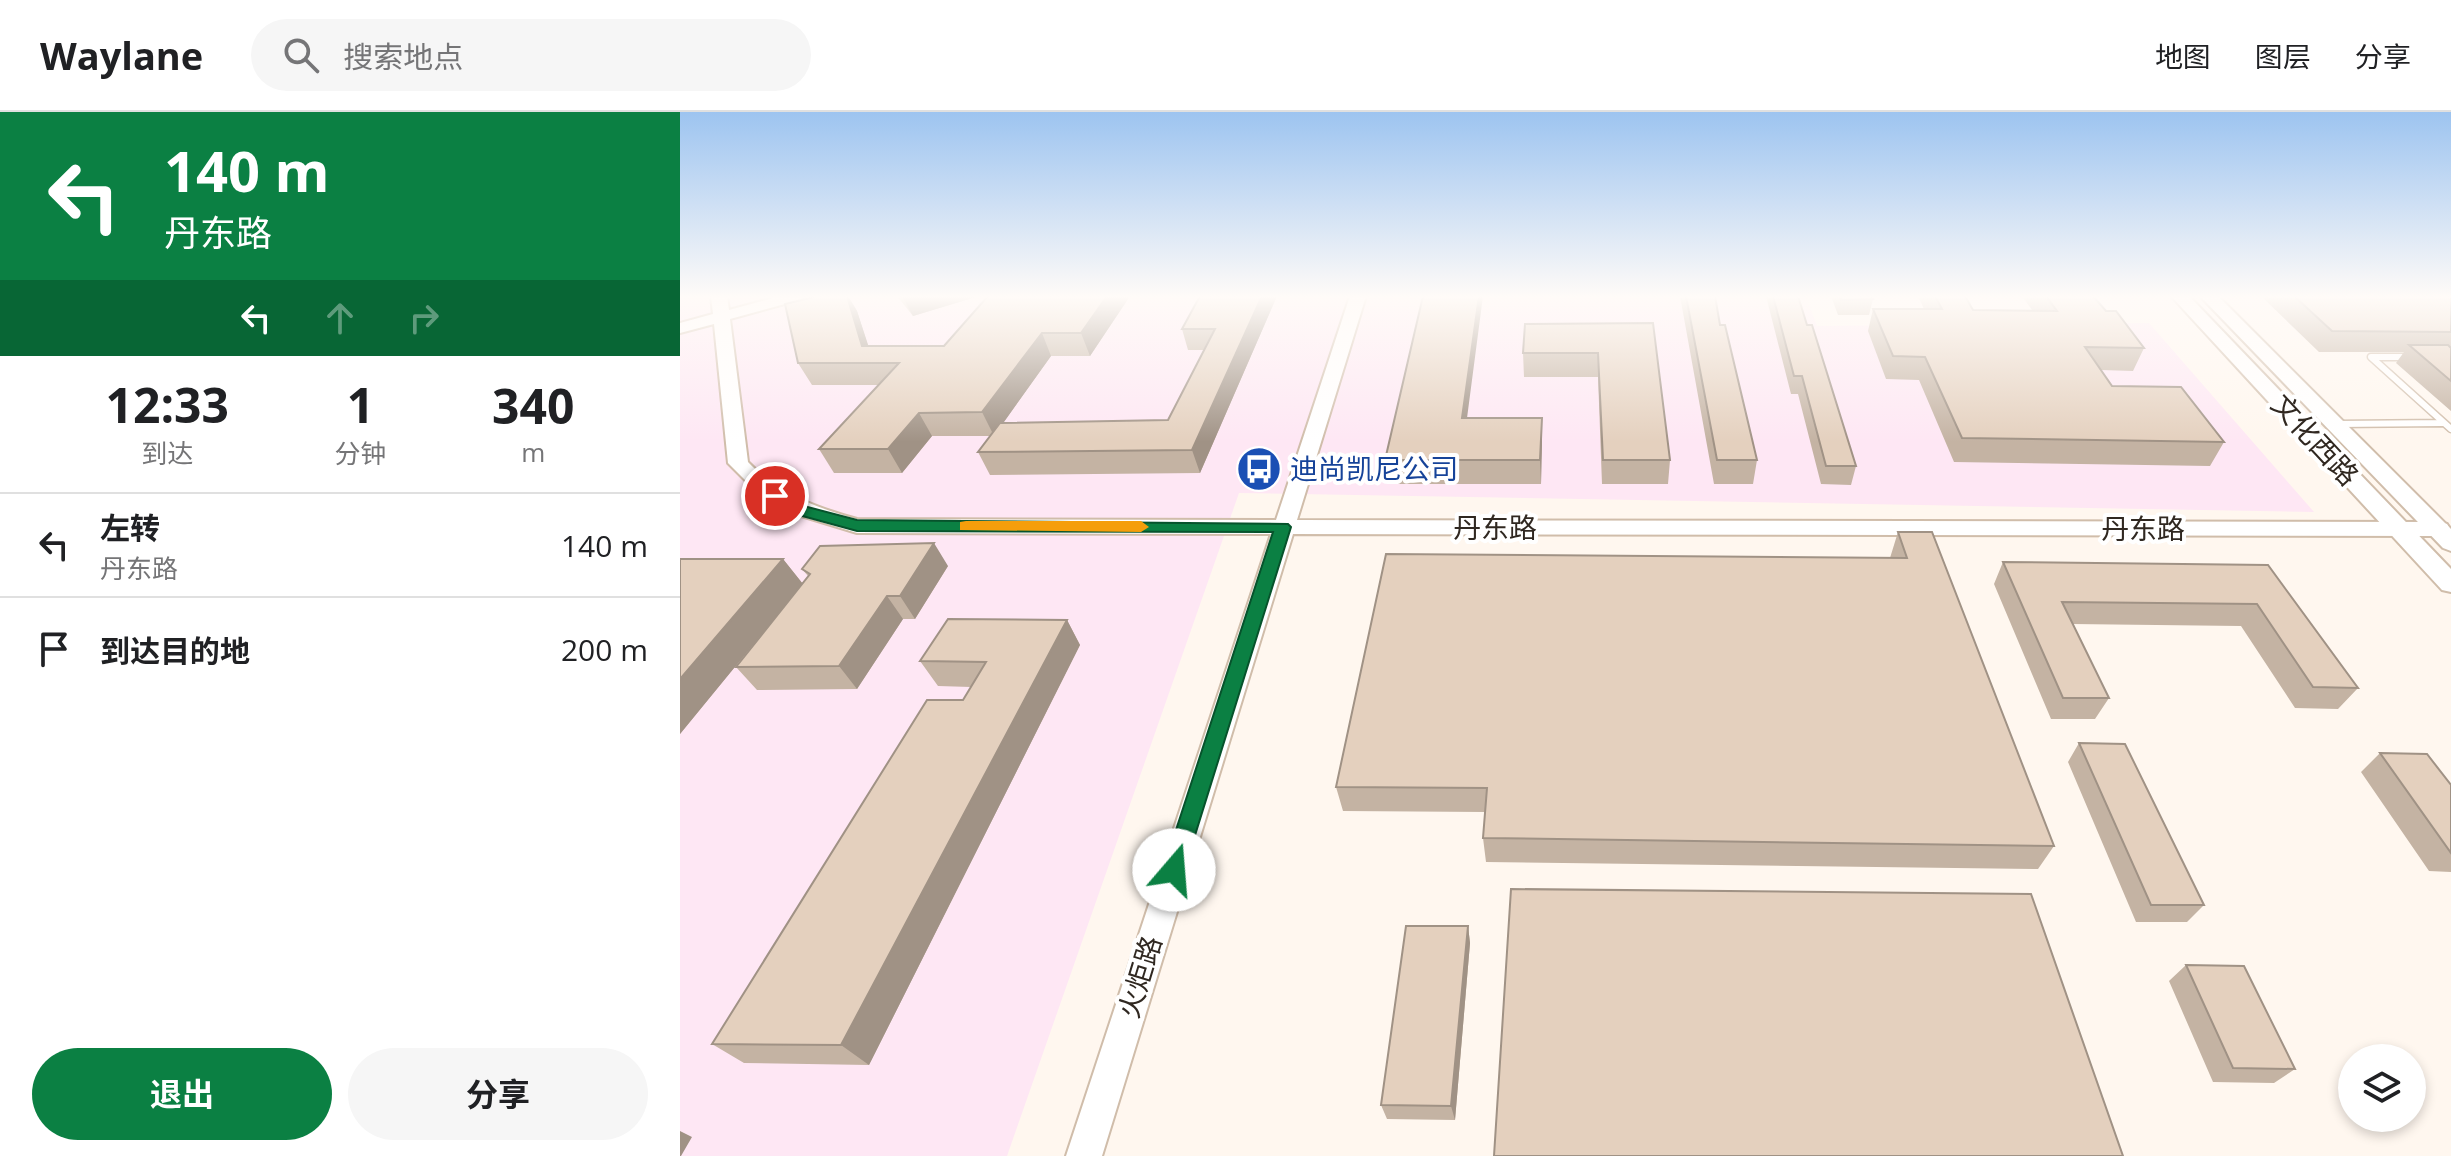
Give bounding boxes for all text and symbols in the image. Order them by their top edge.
search box [251,19,811,91]
text: Waylane [40,29,203,81]
icon: search [279,33,323,77]
text: 搜索地点 [343,36,463,77]
text: 地图 [2155,37,2211,75]
text: 图层 [2255,37,2311,75]
text: 分享 [2355,37,2411,75]
text: 140 m [164,132,330,208]
icon: left [32,144,136,248]
text: 丹东路 [164,208,272,257]
icon: left [234,296,278,340]
icon: ahead [318,296,362,340]
icon: right [402,296,446,340]
text: 12:33 [106,372,229,437]
text: 1 [347,372,374,437]
text: 340 [492,373,574,438]
street label: 文化西路 [2264,385,2368,493]
text: m [521,434,545,470]
text: 到达 [141,435,193,471]
text: 分钟 [335,435,387,471]
bus stop icon: 迪尚凯尼公司 [1235,445,1283,493]
place label: 迪尚凯尼公司 [1290,449,1458,487]
pin [741,462,809,530]
icon: arrive [753,474,797,518]
text: 左转 [100,507,160,548]
street label: 丹东路 [1453,508,1537,546]
street label: 丹东路 [2101,509,2185,547]
icon: left [32,523,76,567]
text: 140 m [561,525,648,566]
text: 丹东路 [100,550,178,586]
icon: arrive [32,627,76,671]
text: 200 m [561,629,648,670]
text: 到达目的地 [100,630,250,671]
position arrow [1132,828,1216,912]
street label: 火炬路 [1109,931,1169,1022]
map controls [2338,1044,2426,1132]
button: layers [2338,1044,2426,1132]
button: 退出 [32,1048,332,1140]
button: 分享 [348,1048,648,1140]

